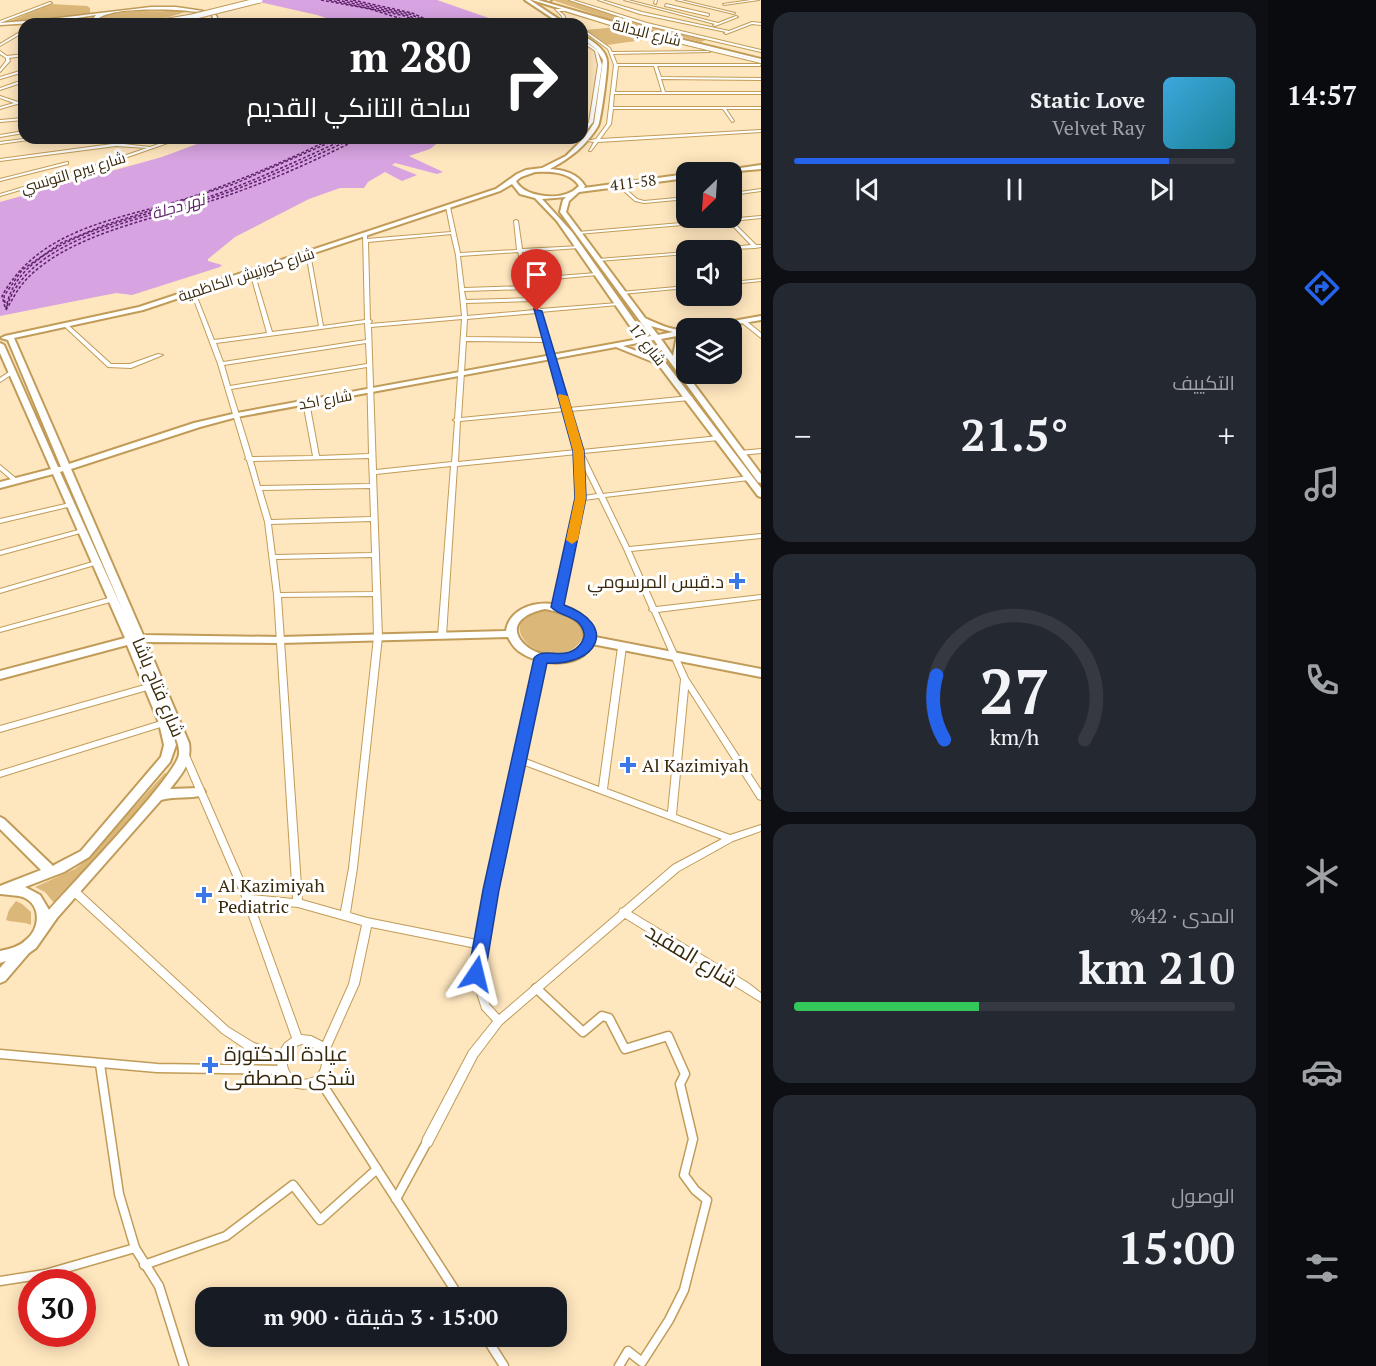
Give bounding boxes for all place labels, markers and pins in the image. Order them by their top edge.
pin [511,249,562,311]
place label: د.قبس المرسومي [587,569,724,596]
marker: د.قبس المرسومي [728,572,746,590]
place label: Al Kazimiyah [642,753,749,777]
marker: Al Kazimiyah [619,756,637,774]
place label: Al Kazimiyah Pediatric [218,873,325,918]
marker: Al Kazimiyah Pediatric [195,886,213,904]
place label: عيادة الدكتورة شذى مصطفى [224,1039,356,1091]
marker: عيادة الدكتورة شذى مصطفى [201,1056,219,1074]

